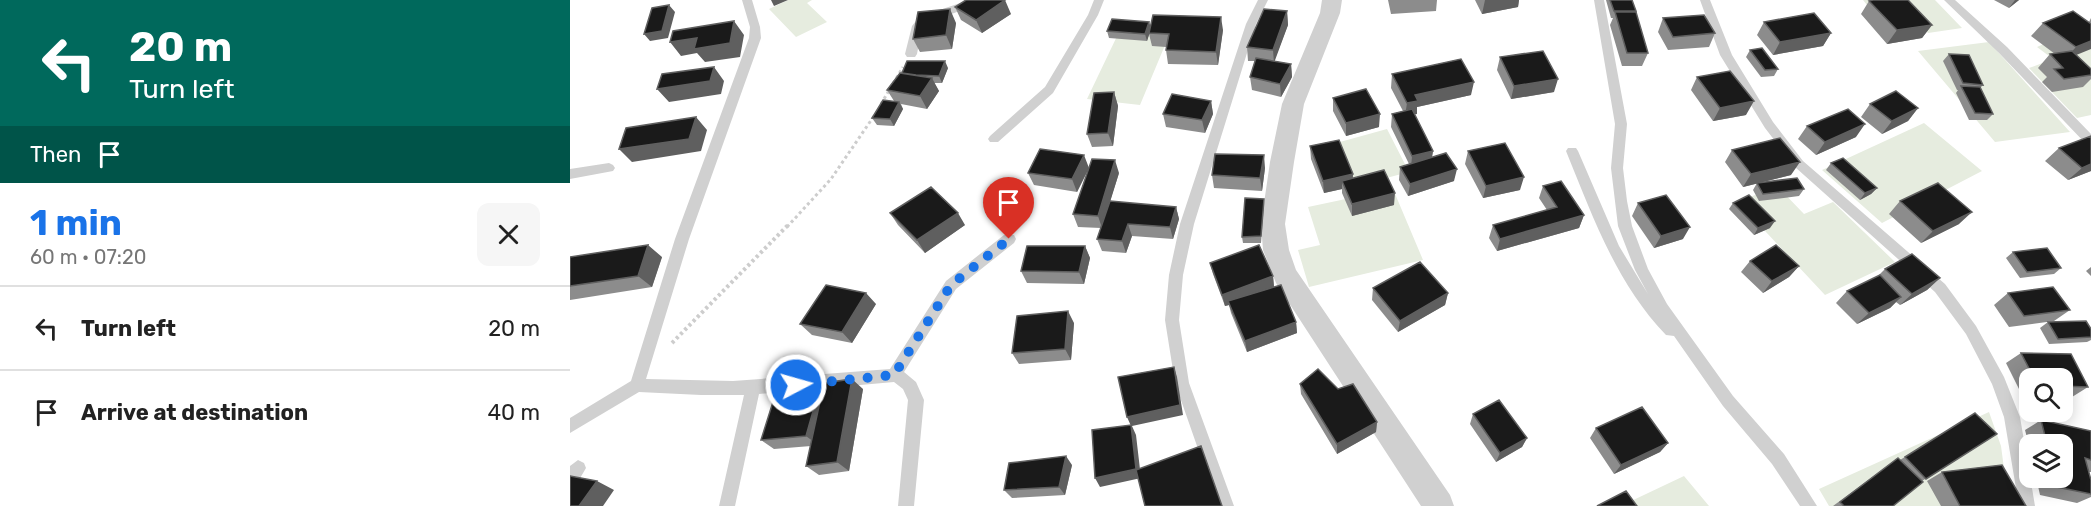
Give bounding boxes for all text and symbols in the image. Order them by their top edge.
text: 20 m [129,22,232,72]
icon: left [30,24,108,102]
text: Turn left [129,73,234,105]
icon: arrive [93,138,126,171]
text: Then [30,141,81,168]
pin [983,177,1034,239]
icon: arrive [992,186,1025,219]
text: 1 min [30,201,122,244]
button: close [477,203,540,266]
text: 60 m · 07:20 [30,245,146,269]
icon: left [30,312,63,345]
text: Turn left [81,315,176,342]
text: 20 m [488,315,540,342]
position arrow [764,353,828,417]
map controls [2019,368,2073,488]
button: search [2019,368,2073,422]
icon: arrive [30,396,63,429]
text: Arrive at destination [81,399,308,426]
text: 40 m [487,399,540,426]
button: layers [2019,434,2073,488]

